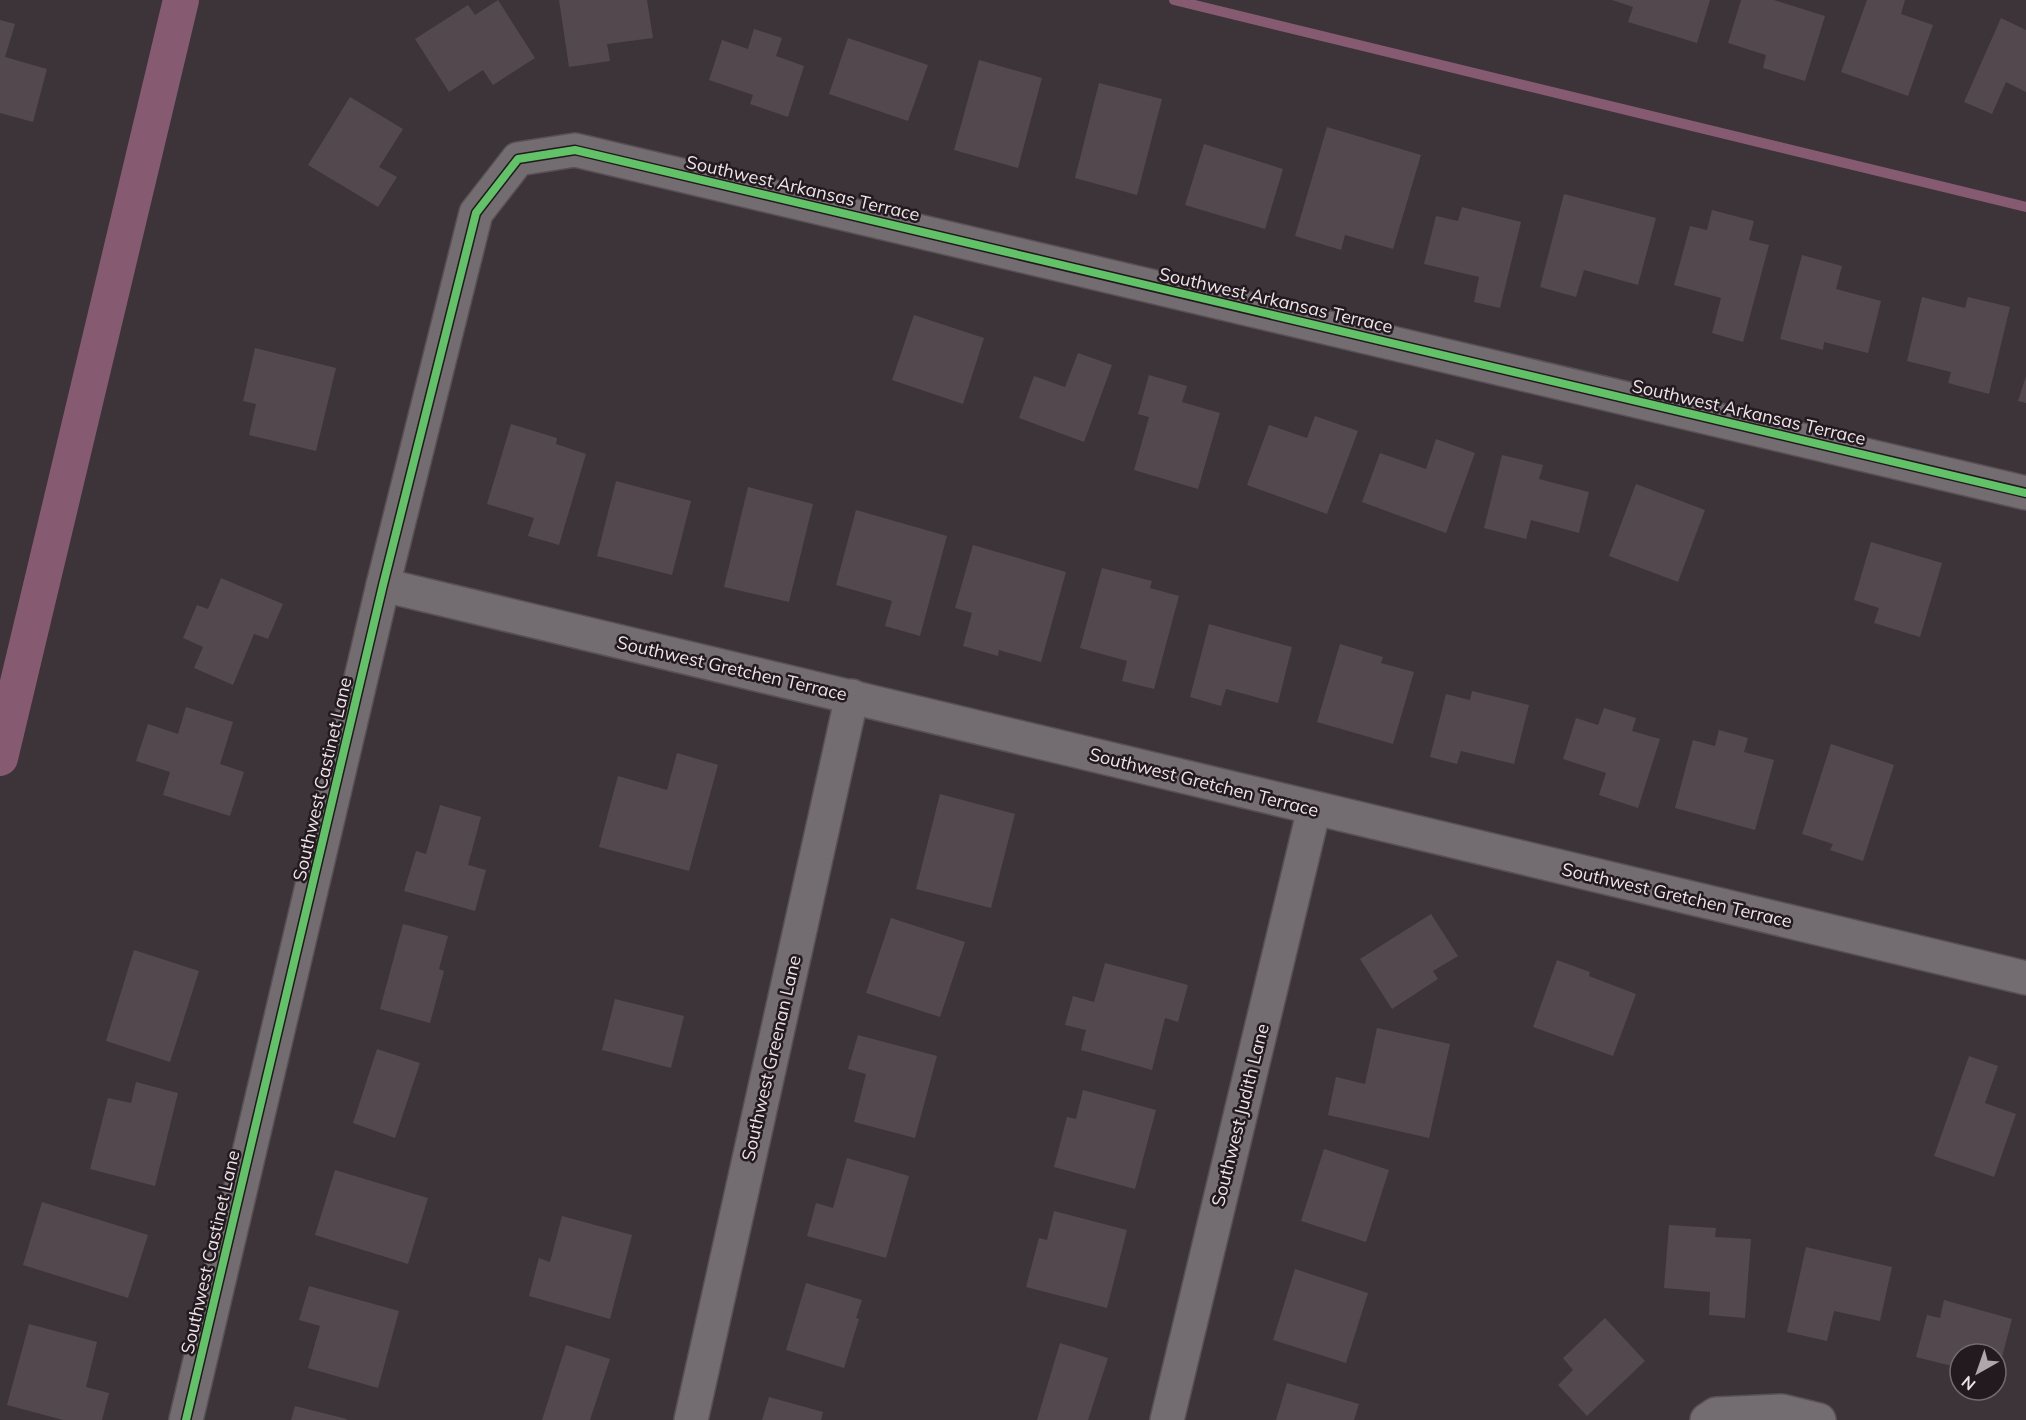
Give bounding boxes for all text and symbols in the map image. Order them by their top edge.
street label: Southwest Arkansas Terrace [684,150,922,226]
street label: Southwest Arkansas Terrace [1157,262,1395,338]
street label: Southwest Arkansas Terrace [1630,374,1868,450]
street label: Southwest Gretchen Terrace [615,630,849,706]
street label: Southwest Castinet Lane [287,675,357,883]
street label: Southwest Gretchen Terrace [1087,742,1321,822]
street label: Southwest Gretchen Terrace [1560,857,1794,933]
street label: Southwest Greenan Lane [736,953,806,1163]
street label: Southwest Judith Lane [1206,1021,1274,1209]
street label: Southwest Castinet Lane [175,1148,245,1356]
north arrow [1948,1342,2008,1402]
text: N [1957,1372,1979,1395]

